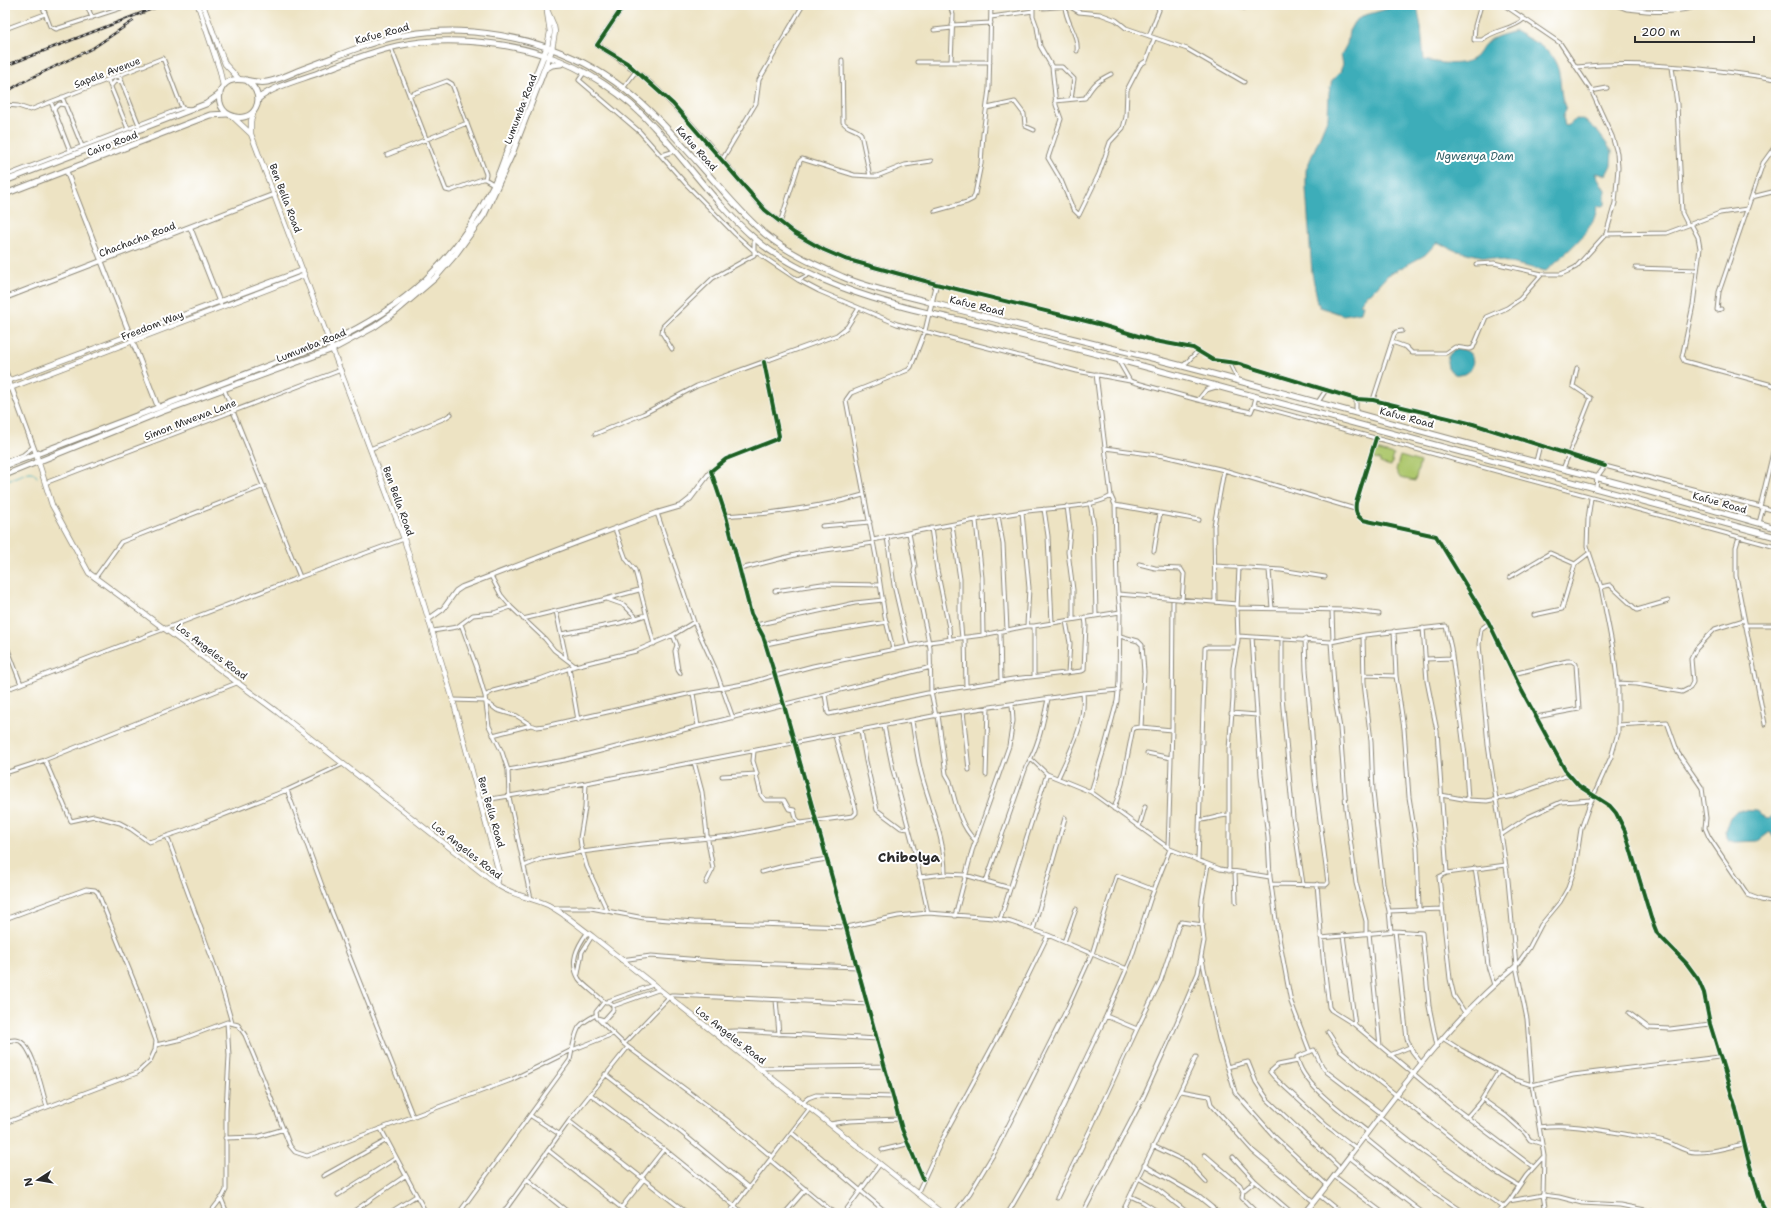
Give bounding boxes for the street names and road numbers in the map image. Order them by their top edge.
street label: Kafue Road [354,20,411,47]
street label: Sapele Avenue [72,54,143,91]
street label: Lumumba Road [501,72,540,146]
street label: Kafue Road [673,123,721,174]
street label: Cairo Road [85,128,140,159]
street label: Ben Bella Road [266,162,305,235]
street label: Chachacha Road [97,219,178,260]
street label: Kafue Road [948,292,1006,319]
street label: Freedom Way [119,308,185,343]
street label: Lumumba Road [274,325,349,365]
street label: Simon Mwewa Lane [142,396,238,443]
street label: Kafue Road [1378,404,1436,431]
street label: Ben Bella Road [380,465,417,538]
street label: Kafue Road [1691,489,1749,517]
street label: Los Angeles Road [173,620,251,683]
street label: Ben Bella Road [475,775,508,850]
street label: Los Angeles Road [429,819,505,883]
street label: Los Angeles Road [693,1004,769,1068]

